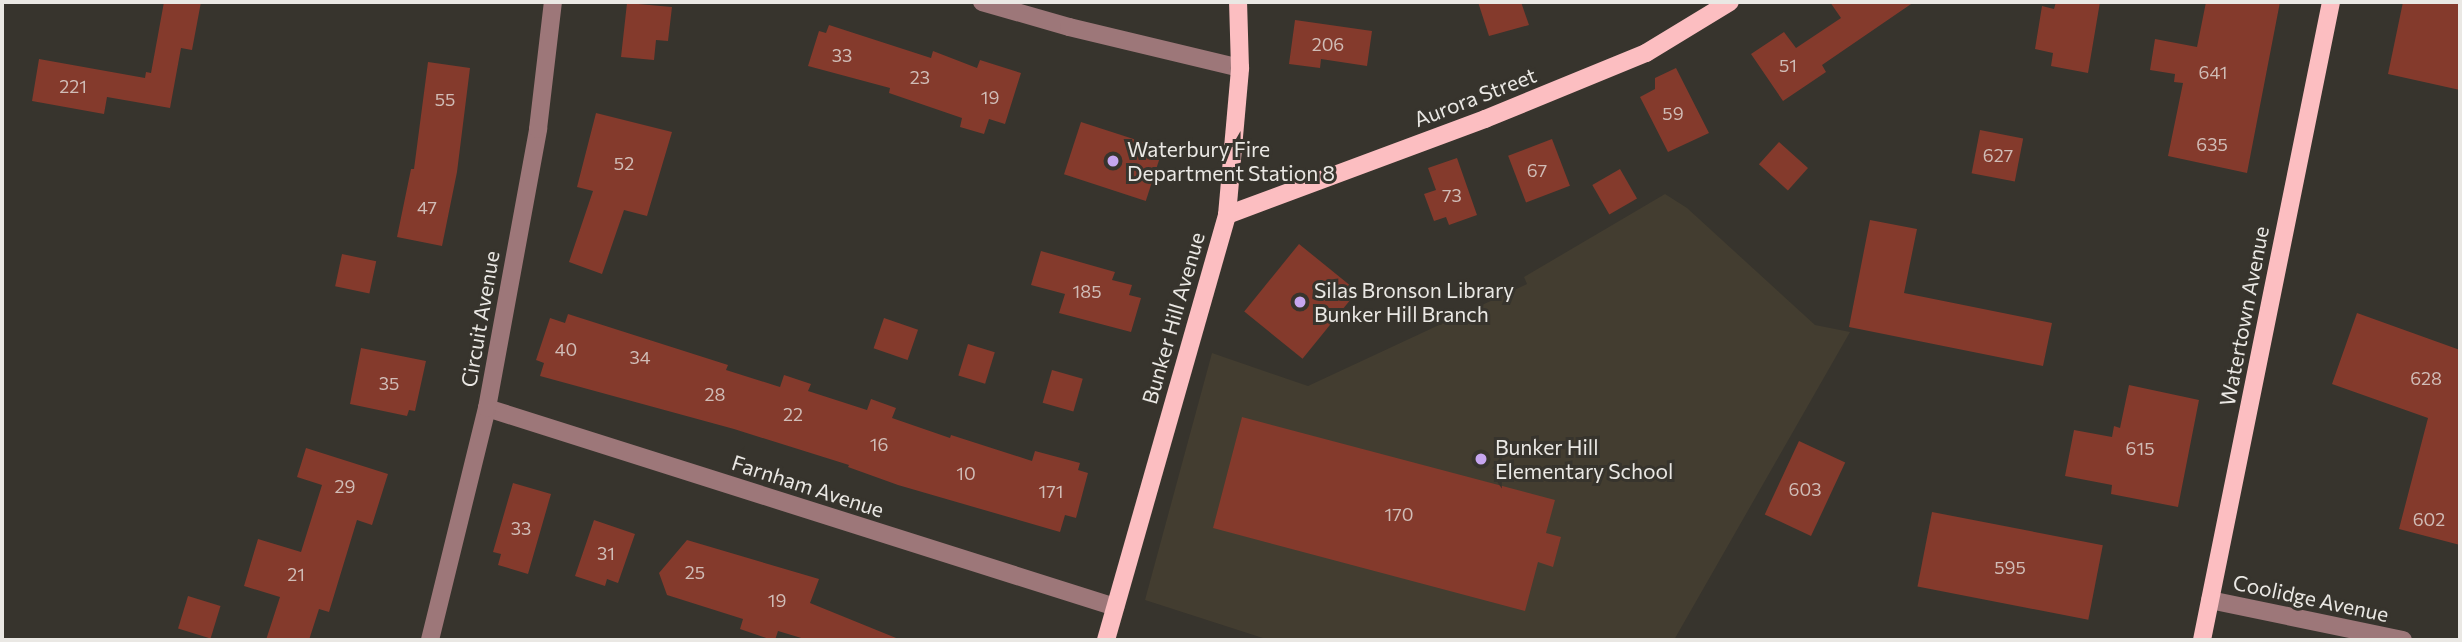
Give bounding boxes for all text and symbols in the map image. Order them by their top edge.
house number: 206 [1312,33,1344,55]
house number: 33 [832,44,852,66]
house number: 51 [1779,54,1797,76]
house number: 641 [2199,61,2227,83]
street label: Aurora Street [1410,62,1540,132]
house number: 23 [910,66,930,88]
house number: 221 [59,75,87,97]
house number: 19 [981,86,999,108]
house number: 55 [435,88,455,110]
house number: 59 [1662,102,1684,124]
house number: 635 [2196,133,2228,155]
place label: Waterbury Fire Department Station 8 [1127,136,1335,186]
house number: 627 [1983,144,2013,166]
house number: 52 [614,152,634,174]
marker: Waterbury Fire Department Station 8 [1105,153,1121,169]
house number: 67 [1527,159,1547,181]
house number: 73 [1442,184,1462,206]
house number: 47 [417,196,437,218]
street label: Watertown Avenue [2214,224,2274,408]
street label: Bunker Hill Avenue [1136,229,1210,407]
street label: Circuit Avenue [456,249,504,389]
place label: Silas Bronson Library Bunker Hill Branch [1314,277,1514,327]
house number: 185 [1073,280,1101,302]
marker: Silas Bronson Library Bunker Hill Branch [1292,294,1308,310]
house number: 40 [555,338,577,360]
house number: 34 [629,346,651,368]
house number: 628 [2410,367,2442,389]
house number: 35 [379,372,399,394]
house number: 28 [705,383,725,405]
house number: 22 [783,403,803,425]
house number: 16 [870,433,888,455]
place label: Bunker Hill Elementary School [1495,434,1673,484]
house number: 615 [2126,437,2154,459]
street label: Farnham Avenue [729,450,887,522]
marker: Bunker Hill Elementary School [1473,451,1489,467]
house number: 10 [956,462,976,484]
house number: 29 [335,475,355,497]
house number: 603 [1789,478,1821,500]
house number: 171 [1039,480,1063,502]
house number: 170 [1385,503,1413,525]
house number: 602 [2413,508,2445,530]
house number: 33 [511,517,531,539]
house number: 31 [597,542,615,564]
house number: 595 [1994,556,2026,578]
house number: 25 [685,561,705,583]
house number: 21 [287,563,305,585]
street label: Coolidge Avenue [2231,569,2391,627]
house number: 19 [768,589,786,611]

